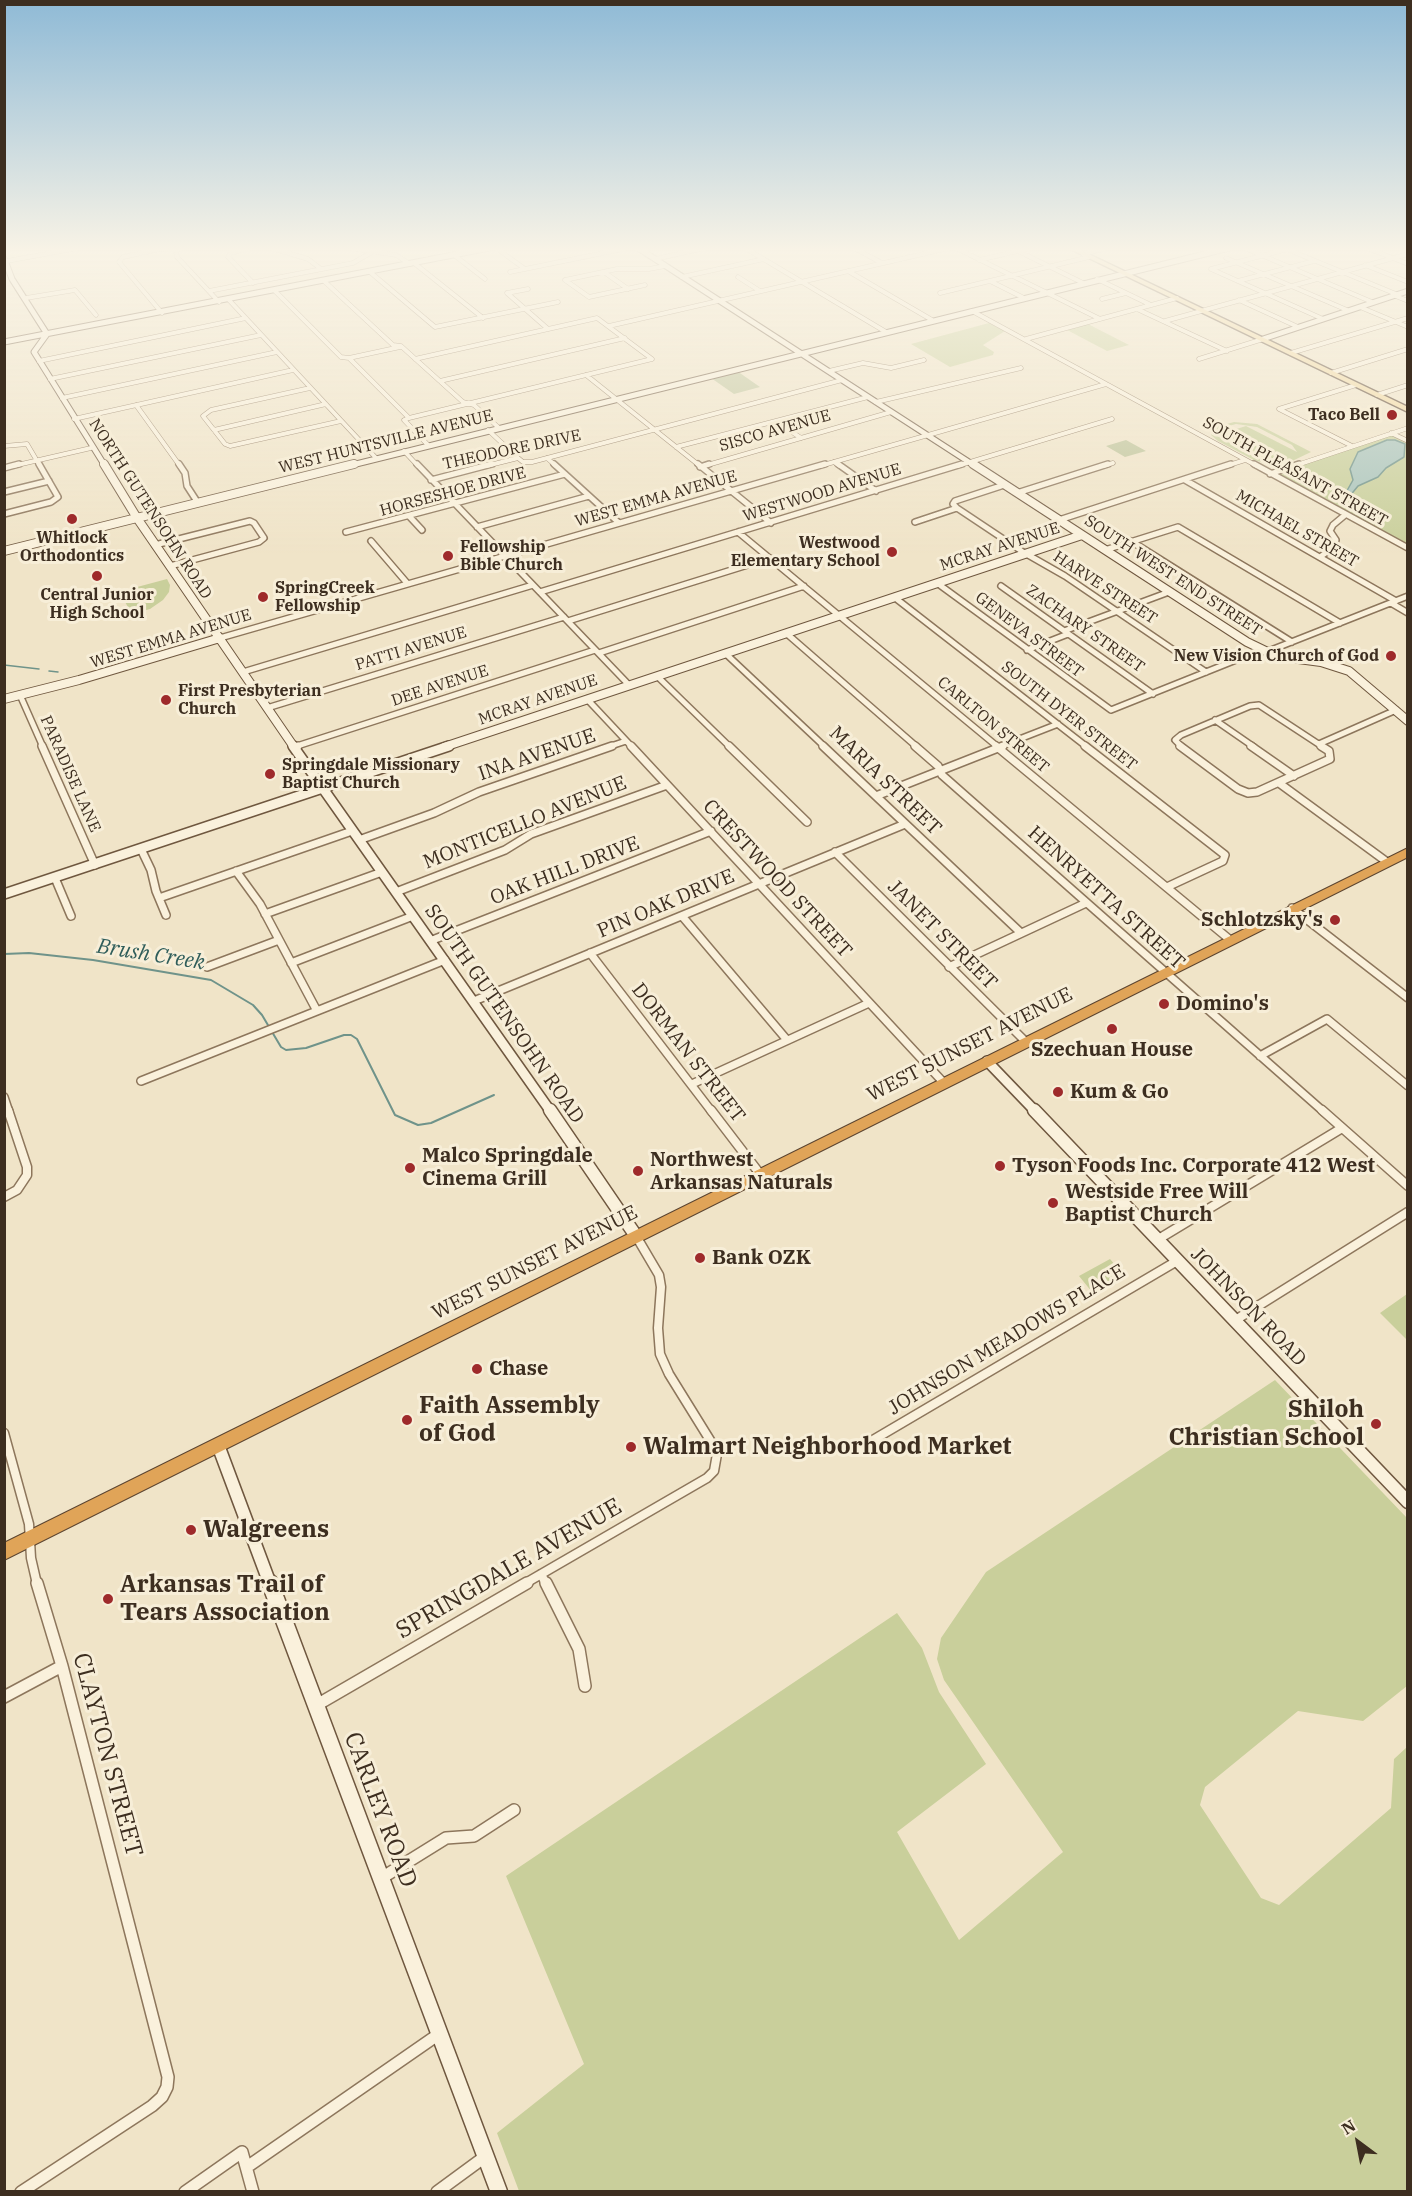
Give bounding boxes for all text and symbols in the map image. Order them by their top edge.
place label: Taco Bell [1308,405,1380,425]
street label: WEST HUNTSVILLE AVENUE [277,406,495,478]
street label: SISCO AVENUE [717,406,833,456]
marker: Taco Bell [1385,408,1399,422]
street label: SOUTH PLEASANT STREET [1199,413,1391,531]
street label: NORTH GUTENSOHN ROAD [84,415,216,603]
street label: THEODORE DRIVE [441,426,583,474]
street label: WESTWOOD AVENUE [741,460,903,526]
street label: HORSESHOE DRIVE [378,463,528,521]
street label: WEST EMMA AVENUE [573,467,739,531]
street label: MICHAEL STREET [1232,486,1362,572]
street label: SOUTH WEST END STREET [1081,511,1265,641]
marker: Whitlock Orthodontics [65,512,79,526]
street label: MCRAY AVENUE [938,519,1062,575]
place label: Whitlock Orthodontics [20,528,124,566]
place label: Westwood Elementary School [731,533,880,571]
place label: Fellowship Bible Church [460,537,563,575]
marker: Westwood Elementary School [885,545,899,559]
street label: HARVE STREET [1050,547,1160,629]
marker: Fellowship Bible Church [441,549,455,563]
marker: Central Junior High School [90,569,104,583]
place label: SpringCreek Fellowship [275,578,375,616]
street label: ZACHARY STREET [1022,581,1148,677]
place label: Central Junior High School [40,585,154,623]
street label: GENEVA STREET [971,588,1087,682]
marker: SpringCreek Fellowship [256,590,270,604]
street label: WEST EMMA AVENUE [88,605,254,673]
street label: PATTI AVENUE [353,623,469,675]
place label: New Vision Church of God [1174,646,1379,666]
marker: New Vision Church of God [1384,649,1398,663]
street label: SOUTH DYER STREET [998,657,1140,775]
street label: DEE AVENUE [389,661,491,711]
street label: MCRAY AVENUE [476,671,600,729]
street label: CARLTON STREET [933,673,1053,777]
place label: First Presbyterian Church [178,681,322,719]
marker: First Presbyterian Church [159,693,173,707]
street label: PARADISE LANE [36,713,104,835]
street label: MARIA STREET [824,721,946,841]
street label: INA AVENUE [475,724,599,786]
place label: Springdale Missionary Baptist Church [282,755,460,793]
marker: Springdale Missionary Baptist Church [263,767,277,781]
street label: MONTICELLO AVENUE [420,771,630,875]
street label: CRESTWOOD STREET [697,795,857,963]
street label: HENRYETTA STREET [1023,821,1189,975]
street label: OAK HILL DRIVE [487,831,643,911]
street label: PIN OAK DRIVE [594,864,738,944]
street label: JANET STREET [882,875,1002,995]
street label: SOUTH GUTENSOHN ROAD [419,900,589,1128]
place label: Schlotzsky's [1201,908,1323,932]
marker: Schlotzsky's [1328,913,1342,927]
water label: Brush Creek [95,934,207,976]
street label: DORMAN STREET [626,979,750,1127]
street label: WEST SUNSET AVENUE [863,983,1077,1107]
place label: Domino's [1176,992,1269,1016]
marker: Domino's [1157,997,1171,1011]
marker: Szechuan House [1105,1022,1119,1036]
place label: Szechuan House [1031,1038,1193,1062]
place label: Kum & Go [1070,1080,1169,1104]
marker: Kum & Go [1051,1085,1065,1099]
place label: Malco Springdale Cinema Grill [422,1144,593,1191]
place label: Northwest Arkansas Naturals [650,1148,833,1195]
place label: Tyson Foods Inc. Corporate 412 West [1012,1154,1375,1178]
marker: Tyson Foods Inc. Corporate 412 West [993,1159,1007,1173]
marker: Malco Springdale Cinema Grill [403,1161,417,1175]
marker: Northwest Arkansas Naturals [631,1164,645,1178]
place label: Westside Free Will Baptist Church [1065,1180,1248,1227]
marker: Westside Free Will Baptist Church [1046,1196,1060,1210]
street label: WEST SUNSET AVENUE [428,1201,642,1325]
street label: JOHNSON ROAD [1185,1243,1311,1371]
place label: Bank OZK [712,1246,811,1270]
marker: Bank OZK [693,1251,707,1265]
street label: JOHNSON MEADOWS PLACE [884,1260,1130,1420]
place label: Chase [489,1357,548,1381]
marker: Chase [470,1362,484,1376]
place label: Faith Assembly of God [419,1392,600,1448]
place label: Shiloh Christian School [1169,1396,1364,1452]
marker: Faith Assembly of God [400,1413,414,1427]
marker: Shiloh Christian School [1369,1417,1383,1431]
place label: Walmart Neighborhood Market [643,1433,1011,1461]
marker: Walmart Neighborhood Market [624,1440,638,1454]
street label: SPRINGDALE AVENUE [391,1493,627,1645]
place label: Walgreens [203,1516,329,1544]
marker: Walgreens [184,1523,198,1537]
place label: Arkansas Trail of Tears Association [120,1571,330,1627]
marker: Arkansas Trail of Tears Association [101,1592,115,1606]
street label: CLAYTON STREET [66,1650,148,1860]
street label: CARLEY ROAD [337,1728,423,1892]
north arrow [1328,2112,1388,2172]
text: N [1338,2115,1359,2139]

